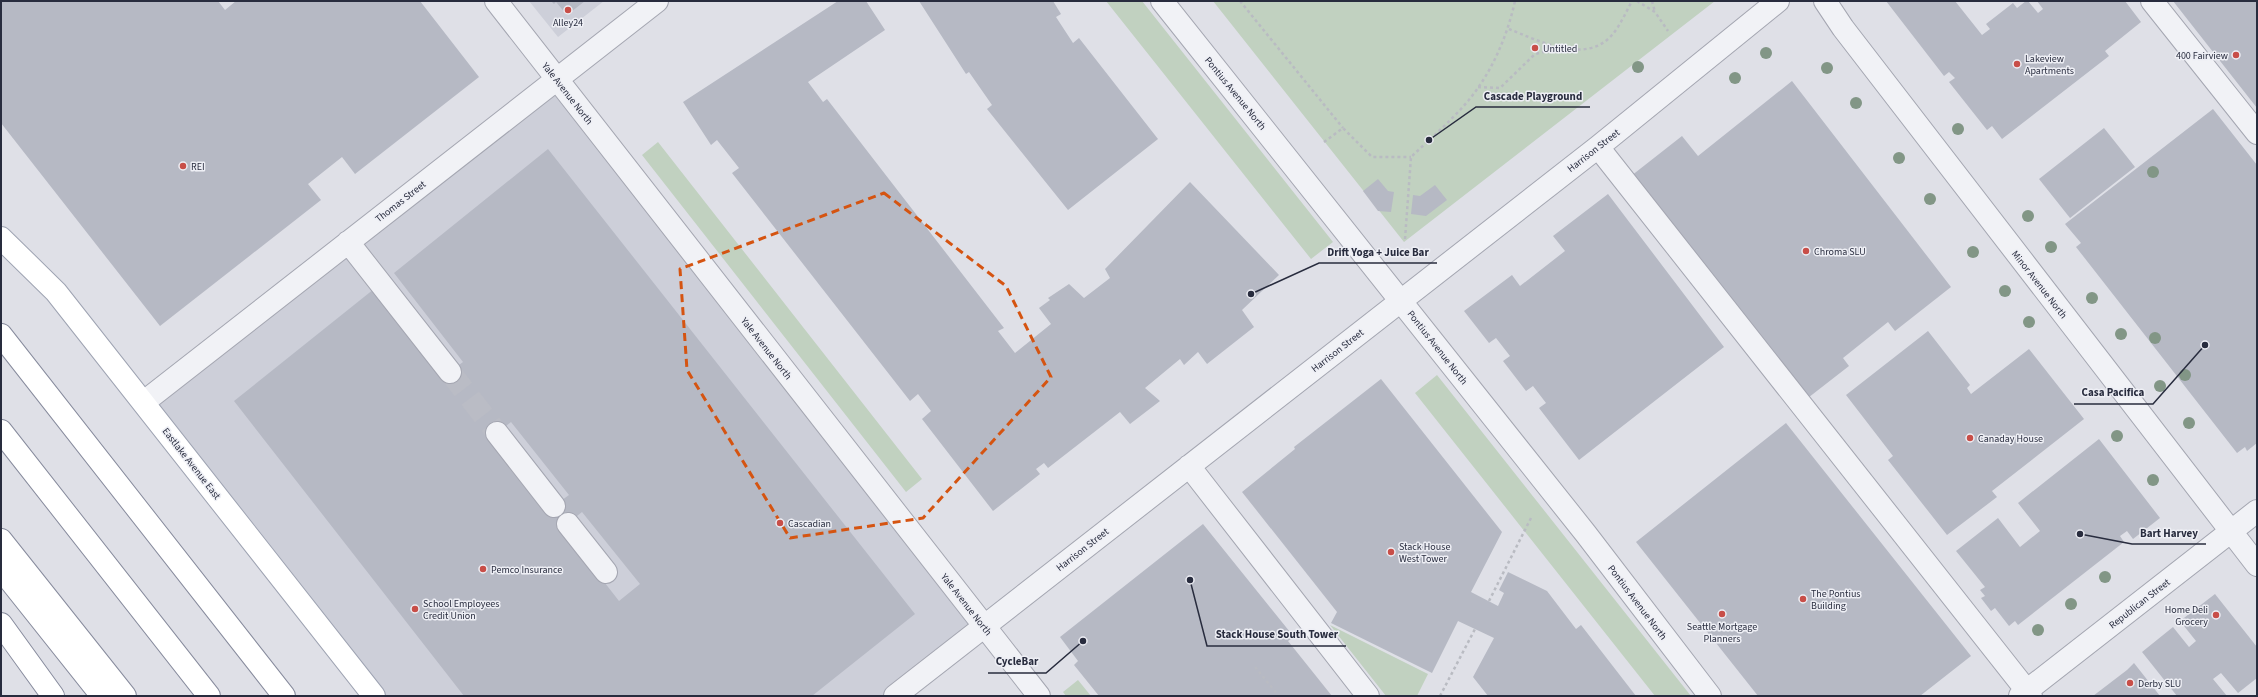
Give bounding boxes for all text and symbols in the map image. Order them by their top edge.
marker: Alley24 [563,5,573,15]
place label: Alley24 [553,16,583,30]
place label: Untitled [1543,42,1577,56]
marker: Untitled [1530,43,1540,53]
place label: 400 Fairview [2176,49,2228,63]
marker: 400 Fairview [2231,50,2241,60]
place label: Lakeview Apartments [2025,52,2074,78]
street label: Pontius Avenue North [1201,54,1269,133]
street label: Yale Avenue North [538,59,596,128]
marker: Lakeview Apartments [2012,59,2022,69]
callout: Cascade Playground [1476,84,1590,107]
text: Cascade Playground [1484,89,1582,104]
street label: Harrison Street [1564,125,1623,176]
place label: REI [191,160,205,174]
marker: REI [178,161,188,171]
street label: Thomas Street [372,177,429,226]
callout: Drift Yoga + Juice Bar [1319,240,1437,263]
text: Drift Yoga + Juice Bar [1327,245,1429,260]
place label: Chroma SLU [1814,245,1866,259]
marker: Chroma SLU [1801,246,1811,256]
street label: Minor Avenue North [2008,248,2070,322]
street label: Pontius Avenue North [1404,308,1471,388]
street label: Yale Avenue North [737,314,795,383]
street label: Harrison Street [1308,325,1367,376]
callout: Casa Pacifica [2074,381,2153,404]
text: Casa Pacifica [2082,385,2145,400]
street label: Eastlake Avenue East [159,425,224,503]
place label: Canaday House [1978,432,2043,446]
marker: Canaday House [1965,433,1975,443]
place label: Cascadian [788,517,831,531]
marker: Cascadian [775,518,785,528]
callout: Bart Harvey [2132,521,2206,544]
street label: Harrison Street [1053,524,1112,575]
text: Bart Harvey [2140,526,2198,541]
place label: Stack House West Tower [1399,540,1450,566]
marker: Stack House West Tower [1386,547,1396,557]
street label: Pontius Avenue North [1604,562,1670,643]
place label: Pemco Insurance [491,563,562,577]
marker: Pemco Insurance [478,564,488,574]
street label: Yale Avenue North [937,570,995,639]
street label: Republican Street [2106,575,2174,632]
place label: The Pontius Building [1811,587,1861,613]
marker: The Pontius Building [1798,594,1808,604]
place label: School Employees Credit Union [423,597,500,623]
place label: Home Deli Grocery [2165,603,2208,629]
marker: School Employees Credit Union [410,604,420,614]
marker: Seattle Mortgage Planners [1717,609,1727,619]
marker: Home Deli Grocery [2211,610,2221,620]
place label: Seattle Mortgage Planners [1687,620,1757,646]
callout: Stack House South Tower [1207,623,1346,646]
text: Stack House South Tower [1216,627,1339,642]
callout: CycleBar [988,650,1046,673]
text: CycleBar [996,654,1039,669]
place label: Derby SLU [2138,677,2181,691]
marker: Derby SLU [2125,678,2135,688]

